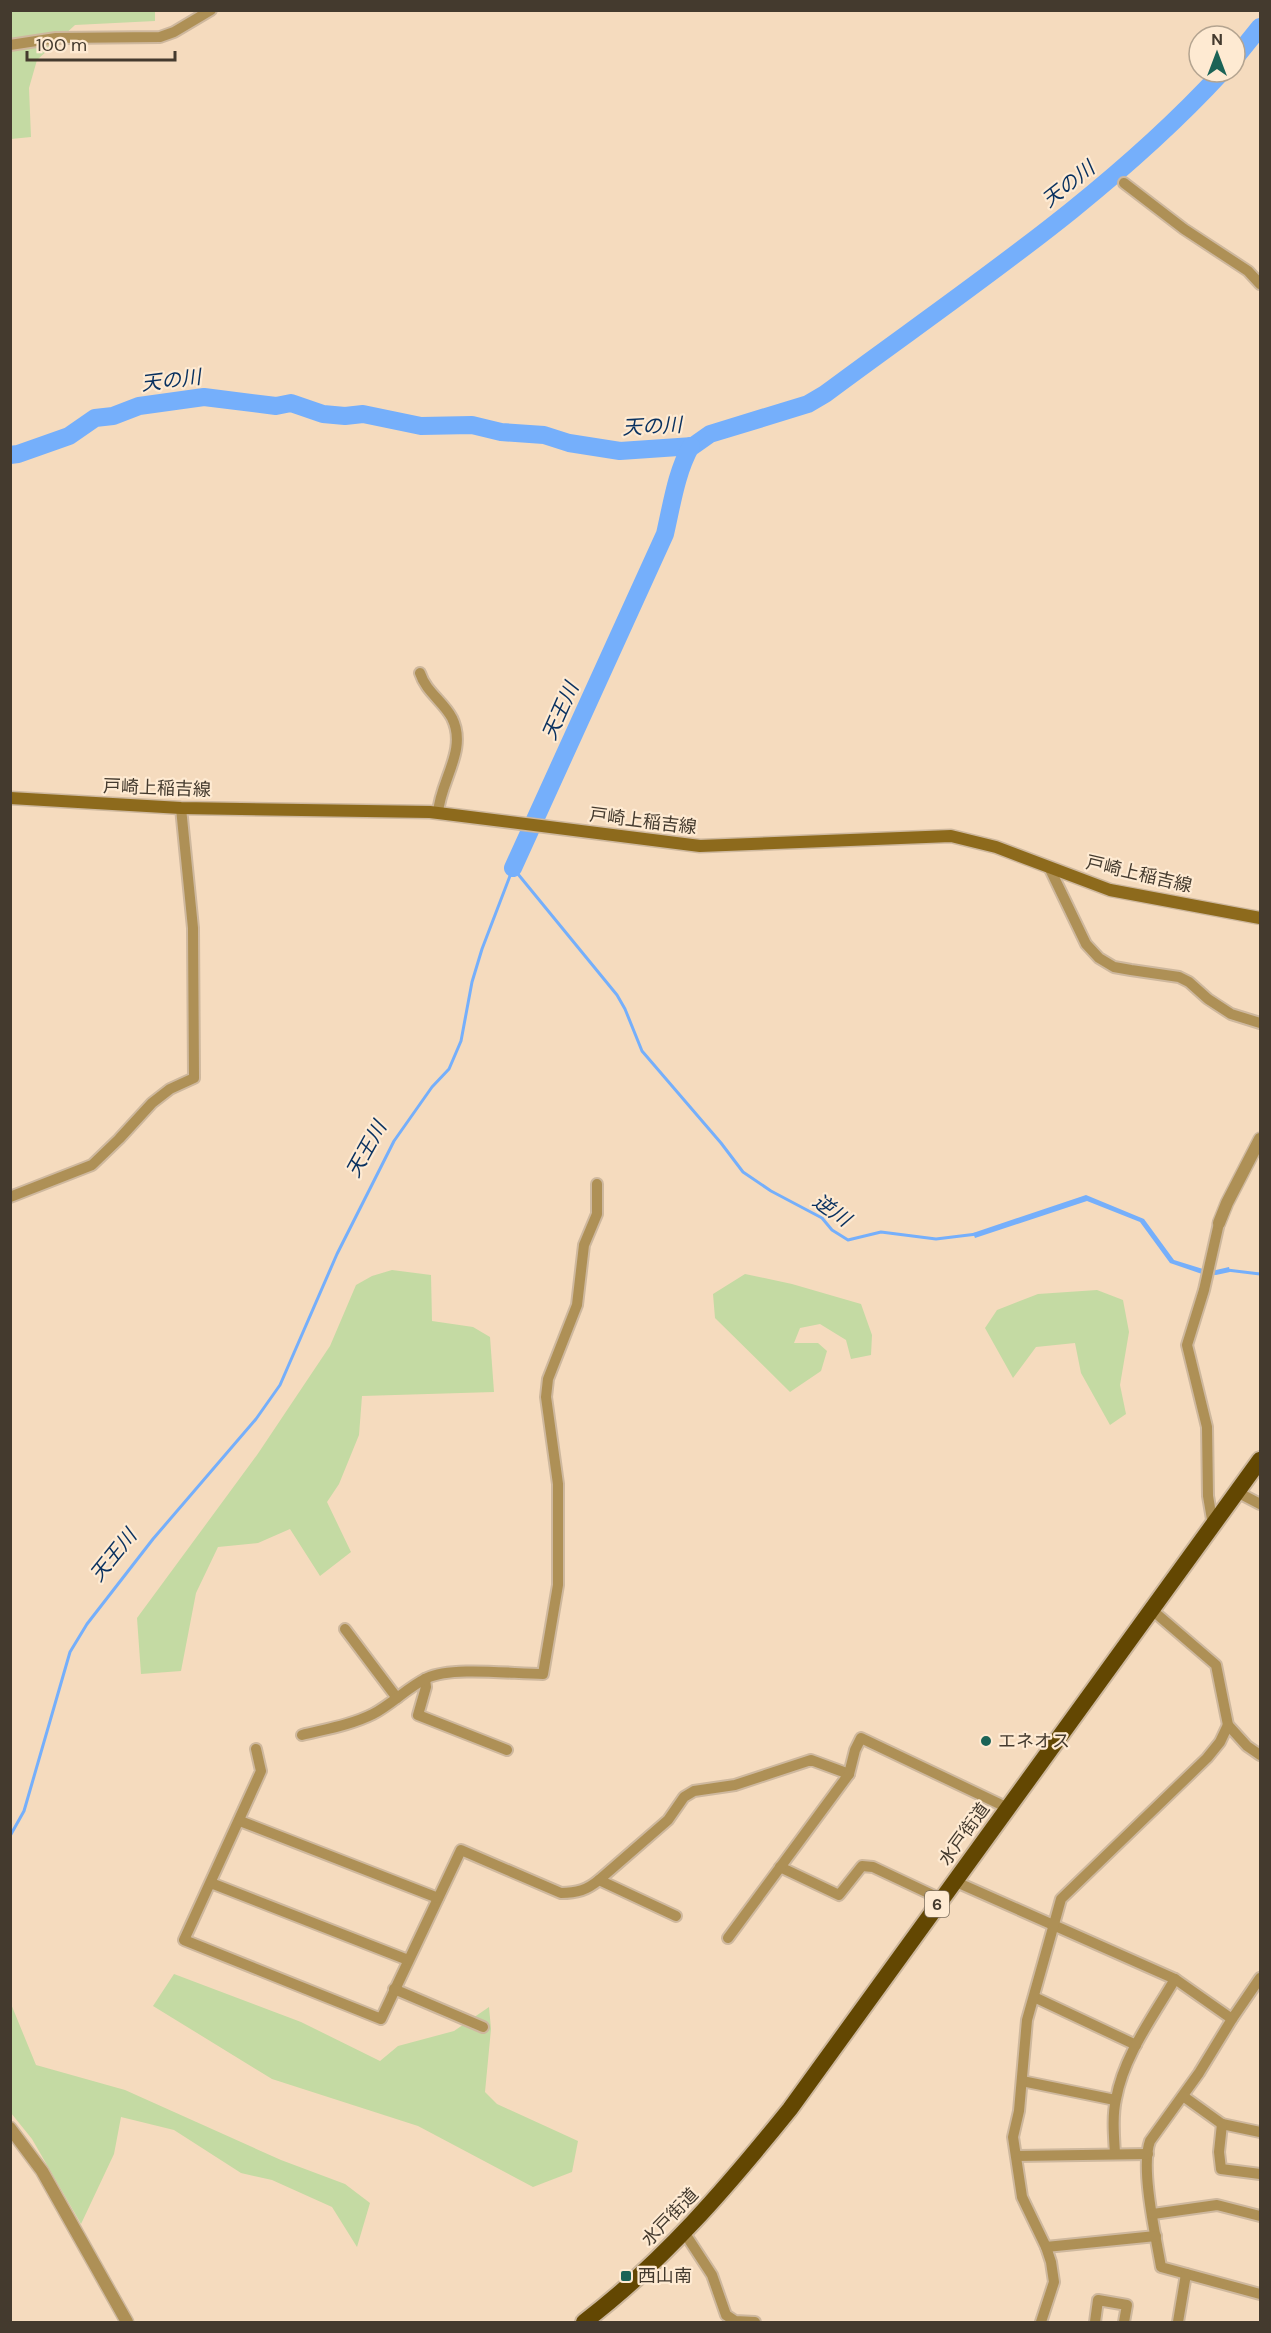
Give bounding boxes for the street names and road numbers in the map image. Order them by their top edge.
street label: 戸崎上稲吉線 [103,774,211,802]
street label: 戸崎上稲吉線 [588,803,698,839]
street label: 戸崎上稲吉線 [1084,850,1194,898]
street label: 水戸街道 [933,1798,995,1870]
road number: 6 [925,1891,949,1917]
street label: 水戸街道 [636,2183,704,2251]

